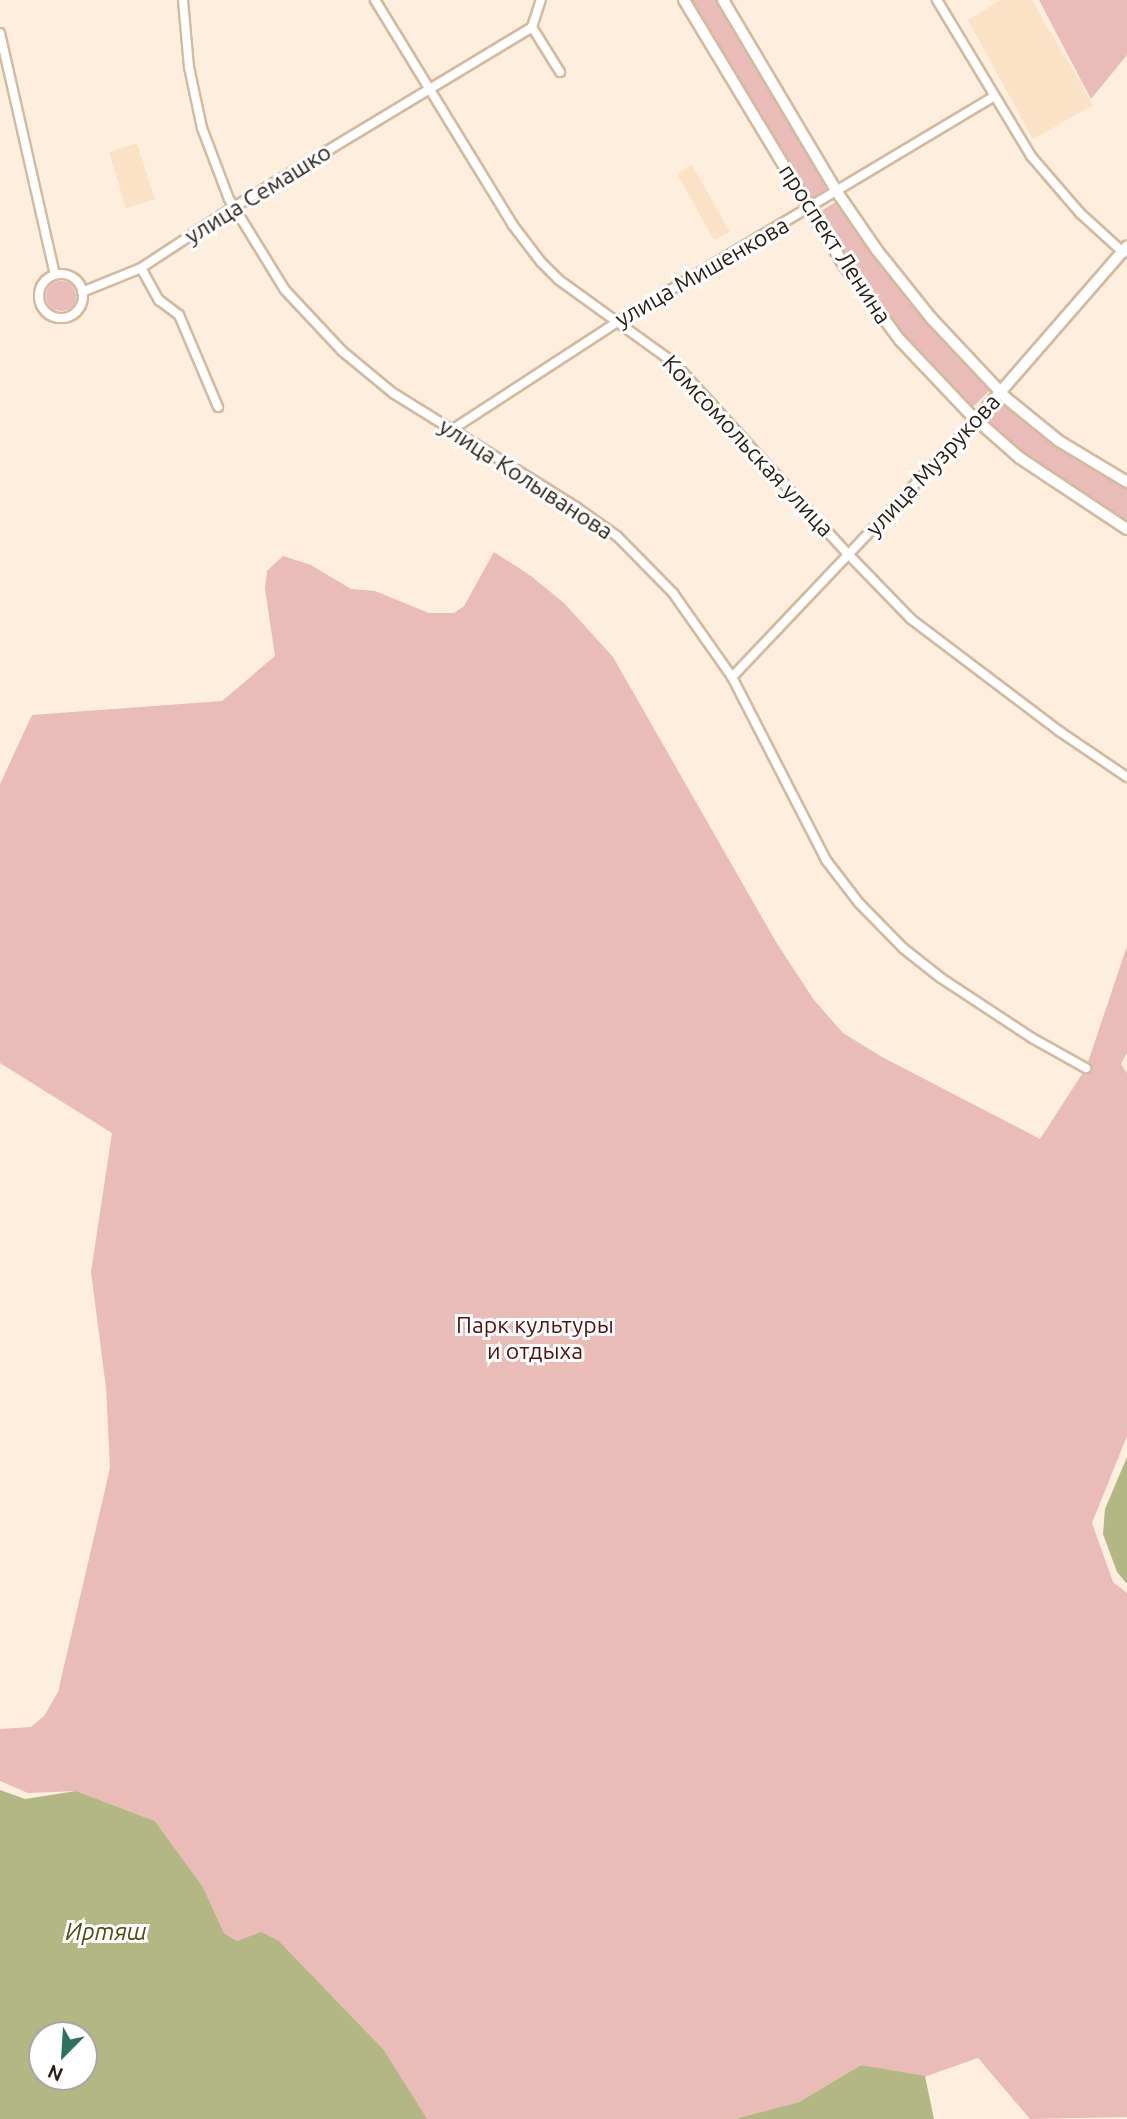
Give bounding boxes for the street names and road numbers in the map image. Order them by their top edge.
street label: улица Семашко [180,138,336,250]
street label: проспект Ленина [773,159,897,329]
street label: улица Мишенкова [610,211,794,333]
street label: Комсомольская улица [657,349,839,543]
street label: улица Музрукова [860,388,1006,542]
street label: улица Колыванова [434,412,618,546]

